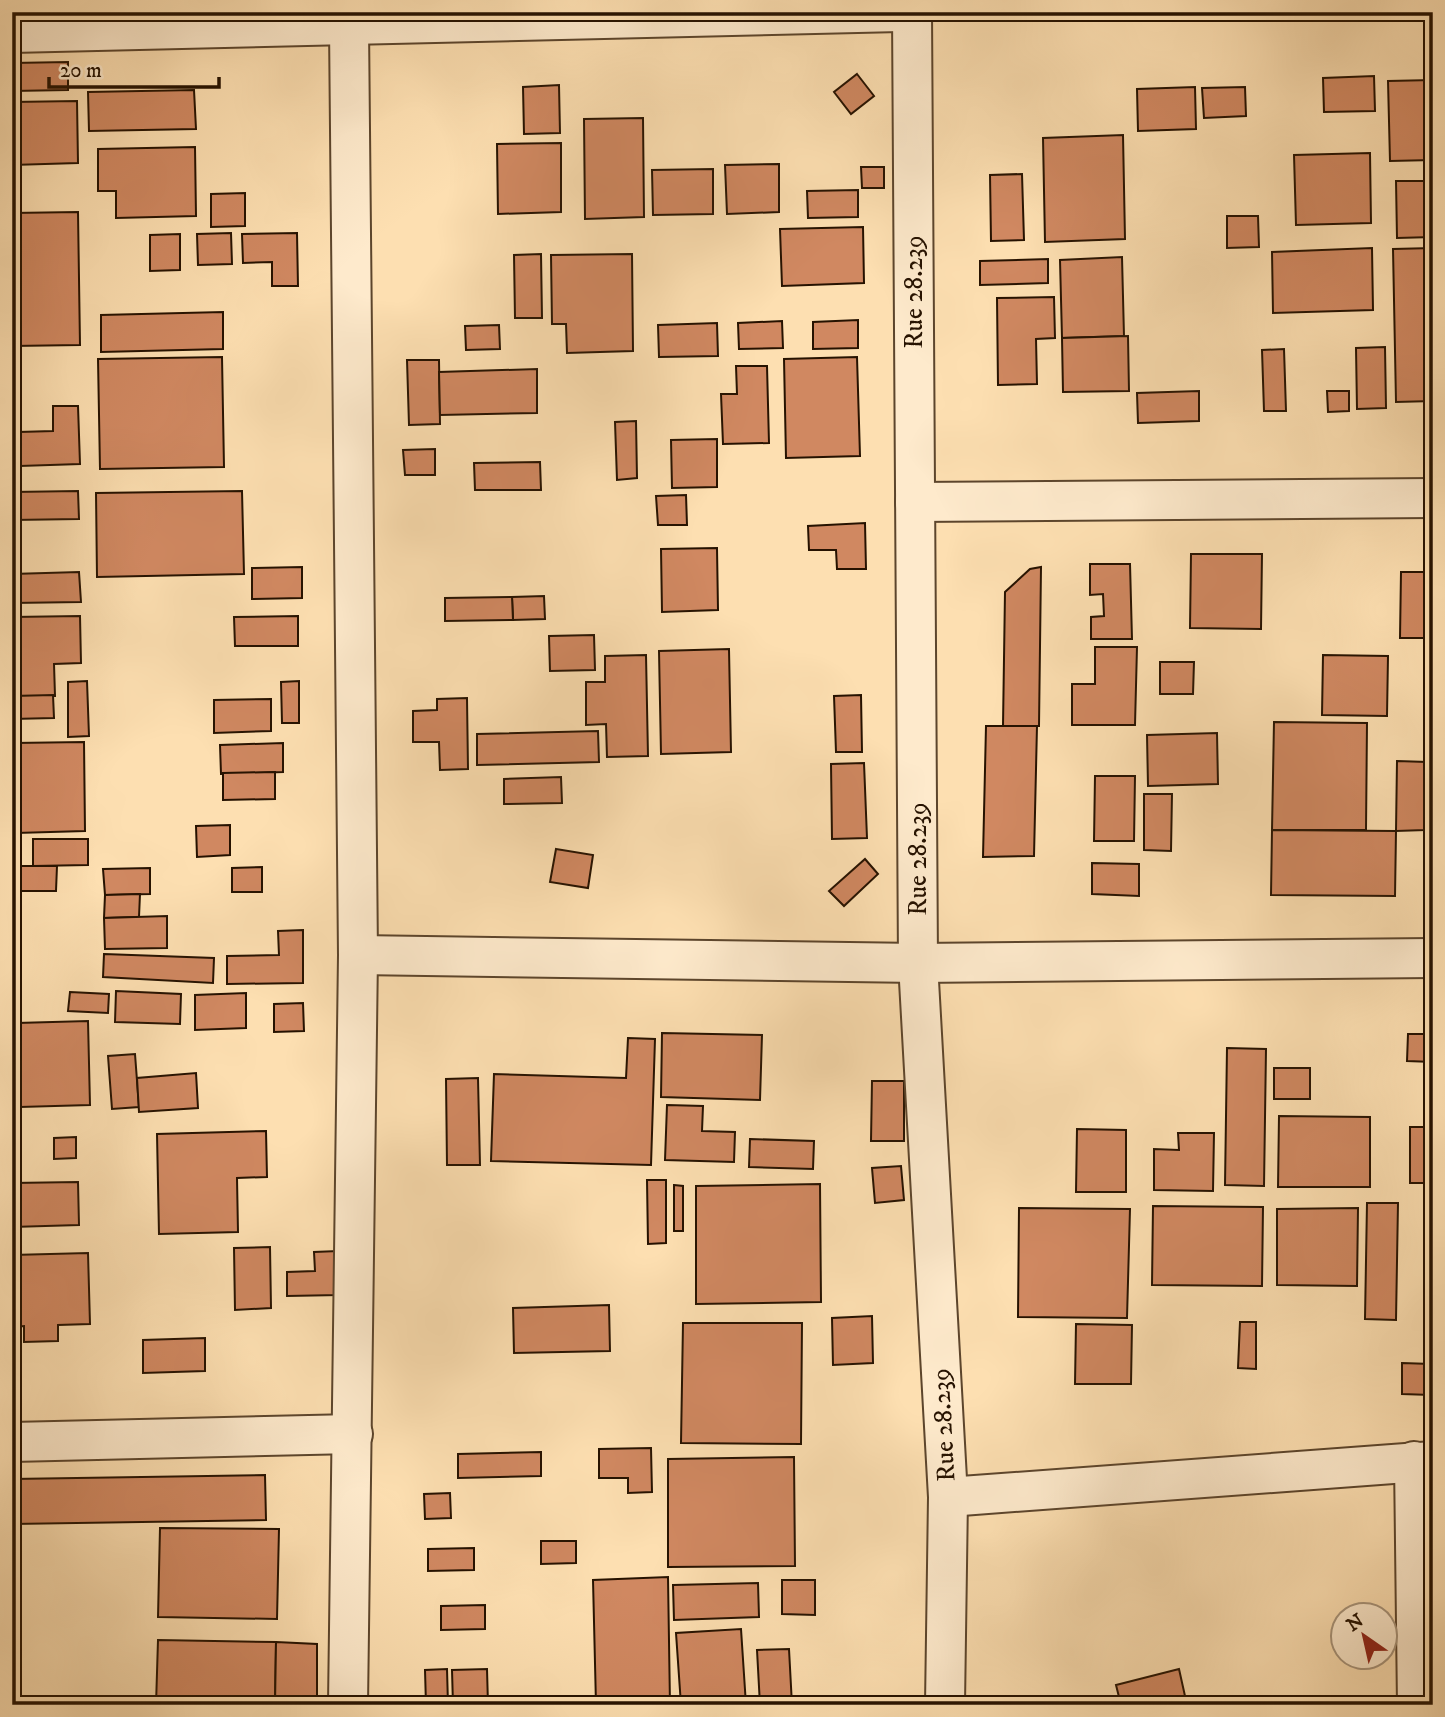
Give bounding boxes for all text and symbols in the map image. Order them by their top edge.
scale bar [49,46,219,90]
text: 20 m [60,58,102,84]
street label: Rue 28.239 [898,235,931,349]
street label: Rue 28.239 [902,802,935,916]
street label: Rue 28.239 [925,1367,963,1483]
north arrow [1330,1602,1400,1672]
text: N [1342,1609,1369,1637]

